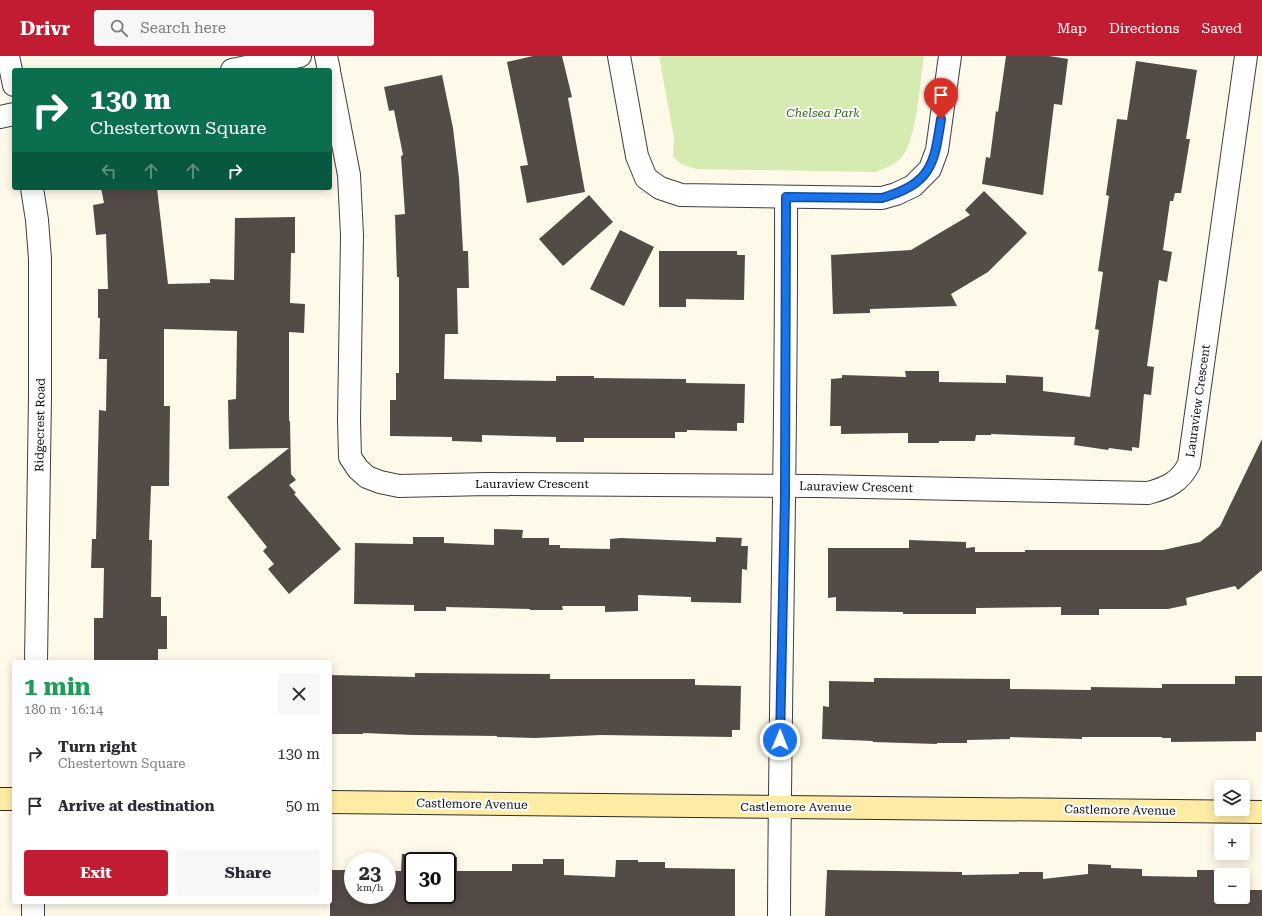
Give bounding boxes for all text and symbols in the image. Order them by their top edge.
search box [94,10,374,46]
text: Drivr [20,17,70,40]
icon: search [108,17,130,39]
text: Search here [140,19,226,37]
text: Map [1057,20,1087,36]
text: Directions [1109,20,1179,36]
text: Saved [1201,20,1242,36]
pin [924,78,958,119]
text: 130 m [90,83,171,116]
icon: right [24,84,76,136]
icon: arrive [930,84,952,106]
park label: Chelsea Park [786,106,860,120]
text: Chestertown Square [90,117,266,138]
icon: left [98,160,120,182]
icon: ahead [140,160,162,182]
icon: ahead [182,160,204,182]
icon: right [224,160,246,182]
street label: Lauraview Crescent [1183,343,1213,458]
street label: Ridgecrest Road [32,378,48,472]
street label: Lauraview Crescent [475,477,589,491]
street label: Lauraview Crescent [799,479,914,495]
text: 1 min [24,673,91,701]
button: close [278,673,320,715]
text: 180 m · 16:14 [24,702,103,717]
position arrow [759,719,801,761]
text: Turn right [58,738,137,756]
icon: right [24,743,46,765]
text: 130 m [277,745,320,763]
text: Chestertown Square [58,756,185,771]
map controls [1214,780,1250,904]
button: layers [1214,780,1250,816]
icon: arrive [24,795,46,817]
street label: Castlemore Avenue [416,796,528,812]
text: Arrive at destination [58,797,214,815]
text: 50 m [286,797,320,815]
street label: Castlemore Avenue [740,800,852,814]
street label: Castlemore Avenue [1064,802,1176,818]
button: + [1214,824,1250,860]
button: Exit [24,850,168,896]
button: Share [176,850,320,896]
speed limit sign: 30 [404,852,456,904]
text: 23 [359,861,381,885]
button: − [1214,868,1250,904]
text: km/h [357,882,383,893]

